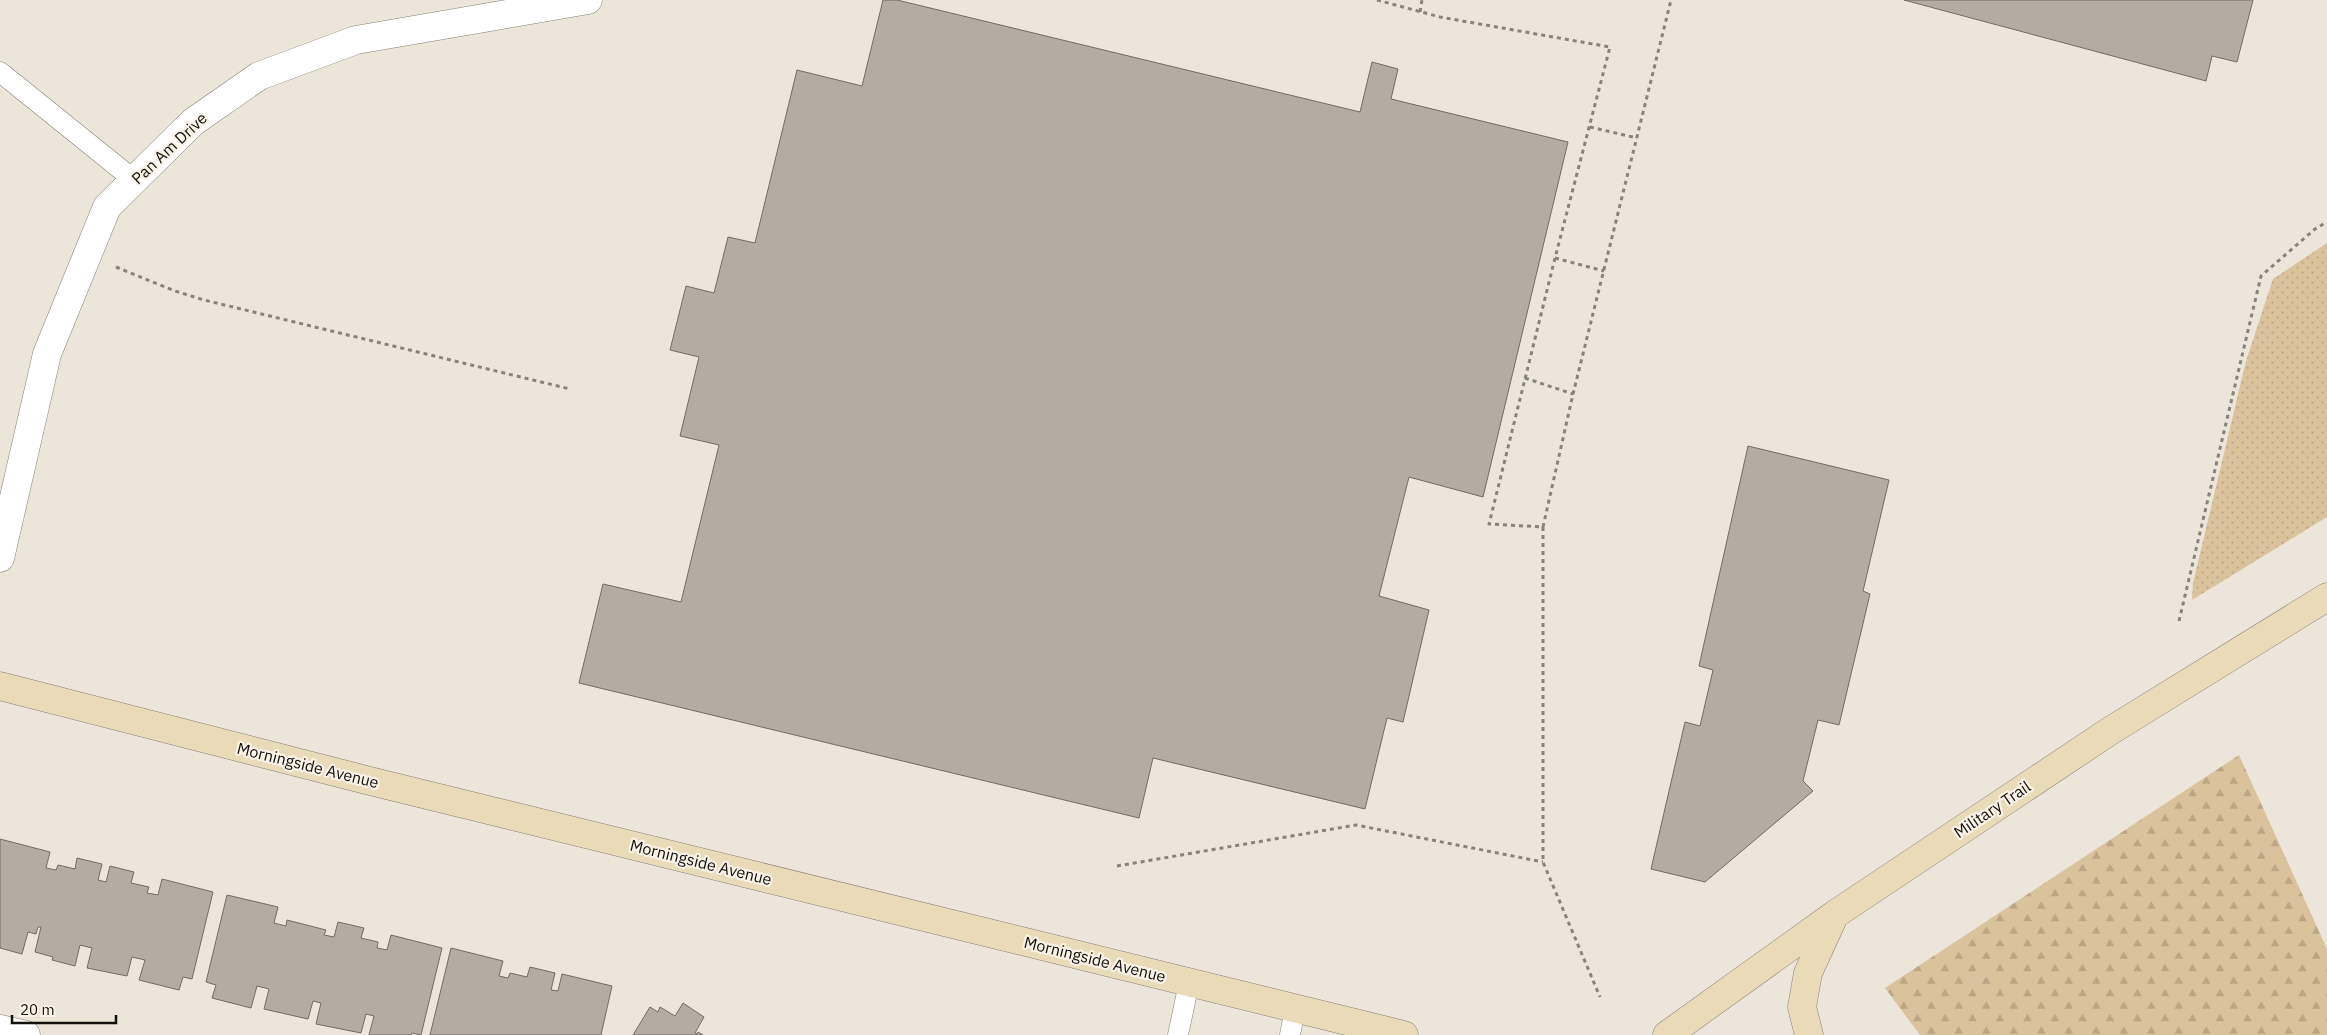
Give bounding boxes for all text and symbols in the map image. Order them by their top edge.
street label: Pan Am Drive [127,108,211,188]
street label: Morningside Avenue [235,738,381,792]
street label: Military Trail [1950,776,2034,842]
street label: Morningside Avenue [628,835,774,889]
street label: Morningside Avenue [1022,932,1168,986]
scale bar [12,992,116,1024]
text: 20 m [20,1000,55,1019]

